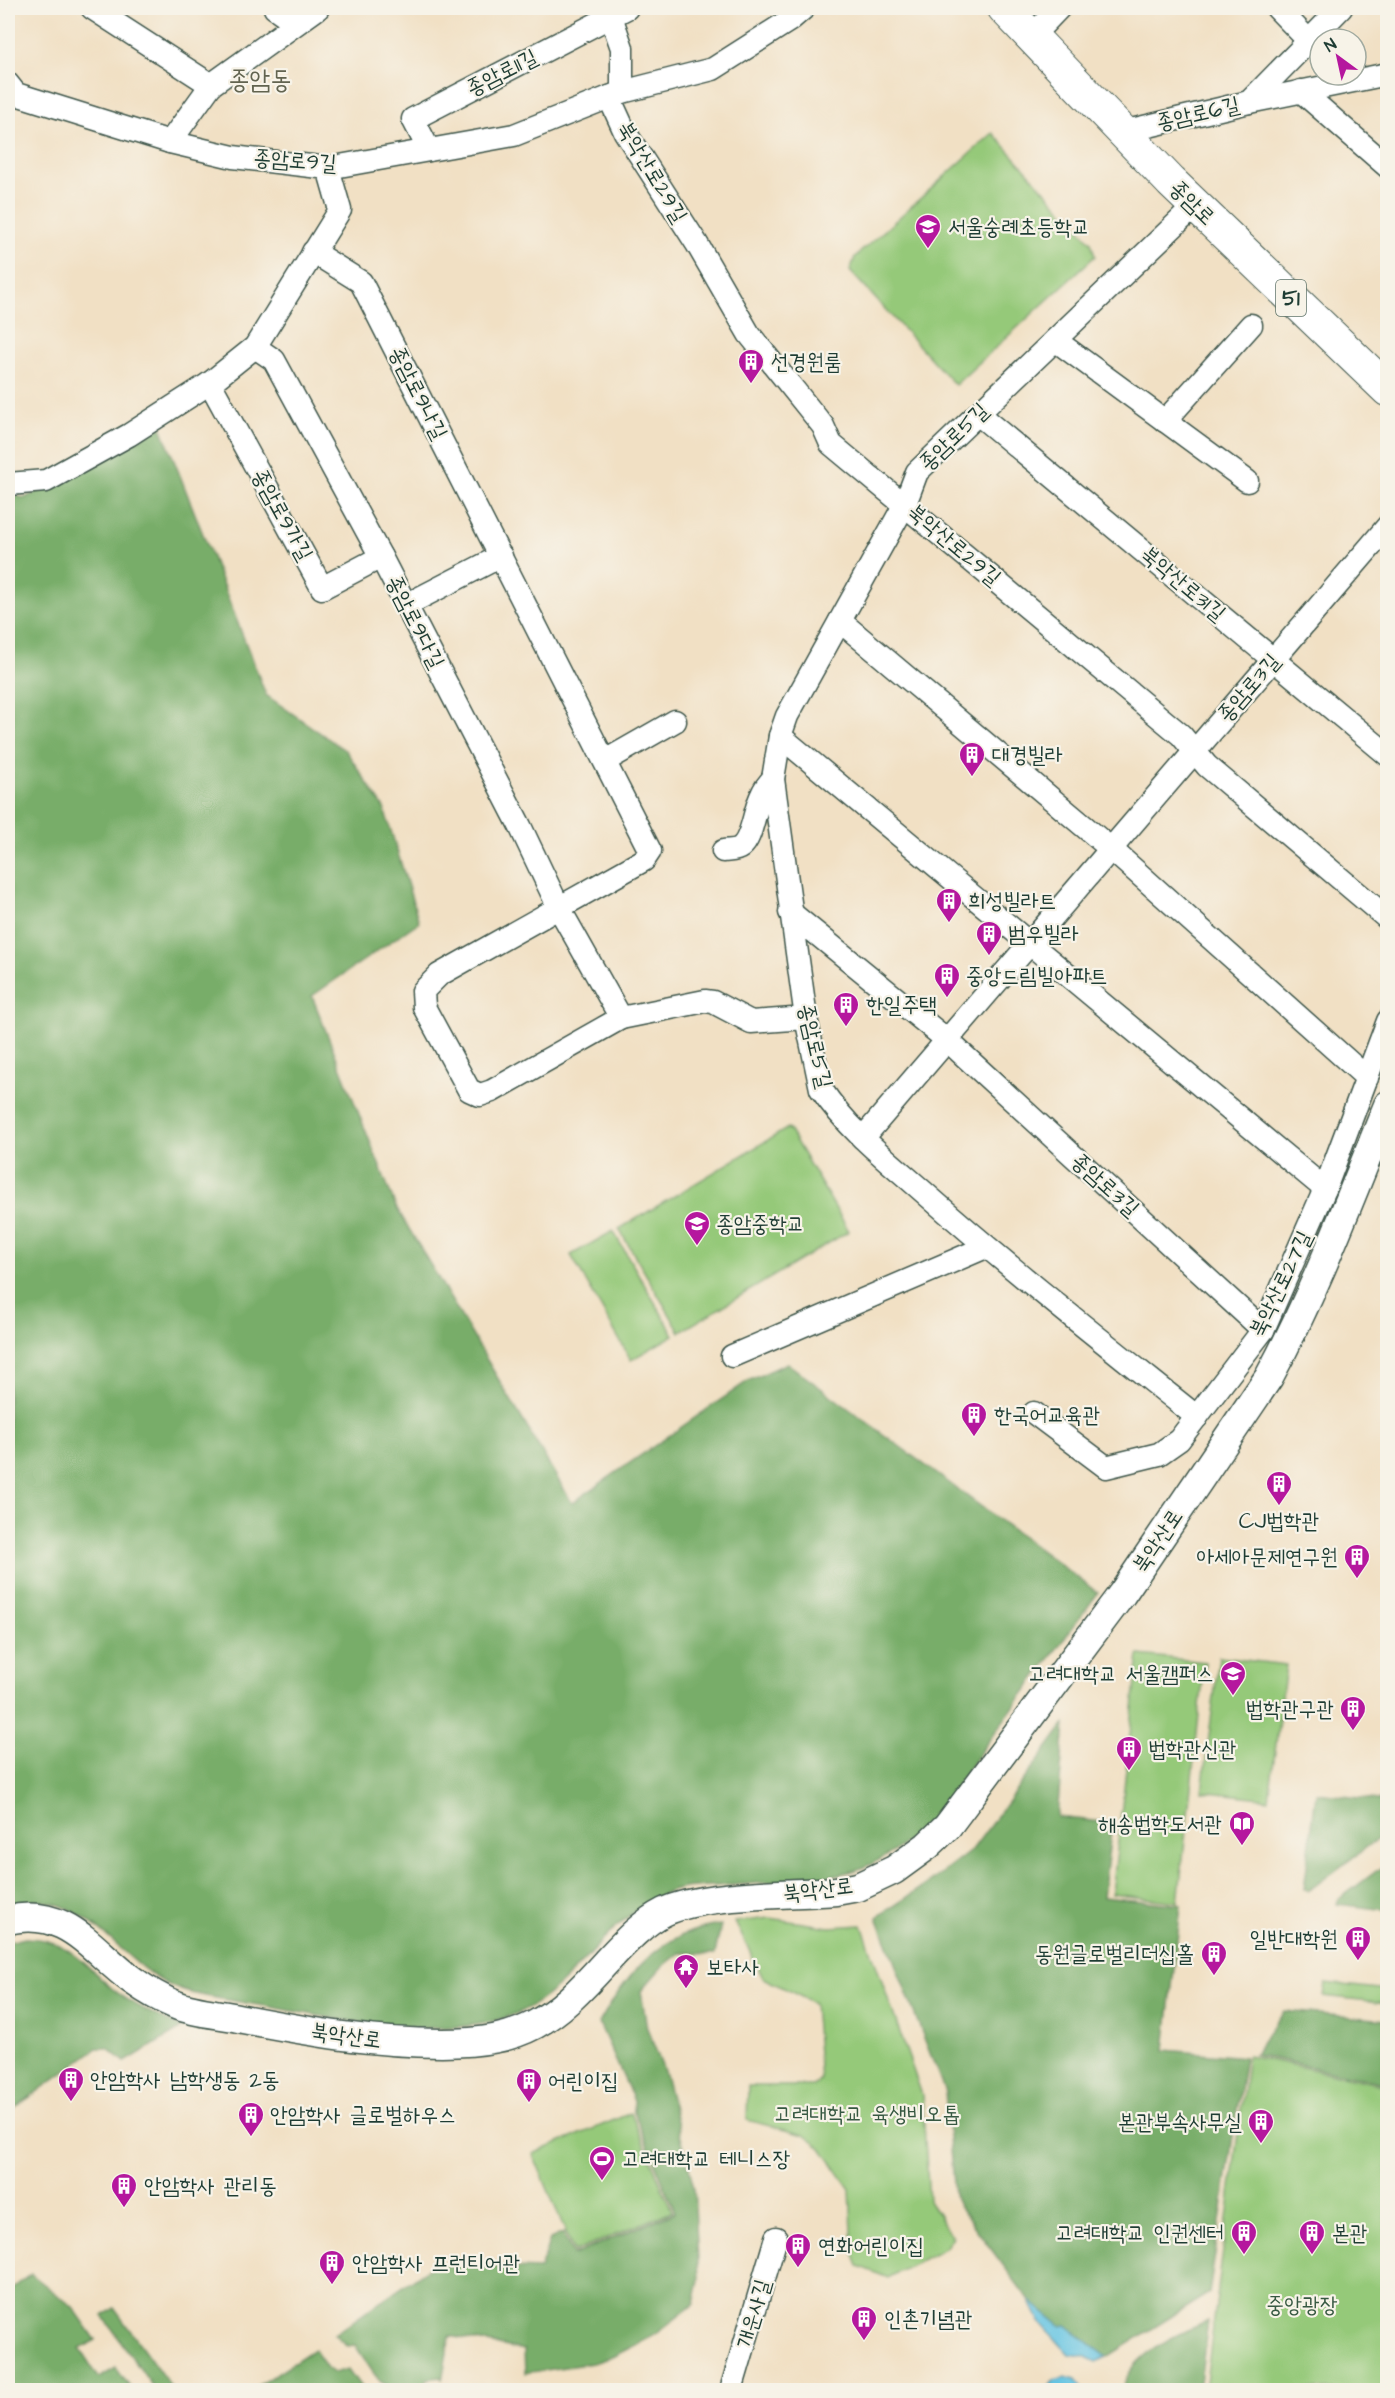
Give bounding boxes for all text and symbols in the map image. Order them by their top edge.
north arrow [1308,27,1368,87]
text: N [1320,33,1341,57]
street label: 종암로11길 [461,42,543,104]
district label: 종암동 [229,62,291,98]
street label: 종암로6길 [1153,89,1243,139]
street label: 북악산로29길 [609,115,695,229]
street label: 종암로9길 [252,143,338,179]
street label: 종암로 [1162,173,1222,233]
school or university icon: 서울숭례초등학교 [913,212,943,250]
place label: 서울숭례초등학교 [948,212,1090,243]
road number: 51 [1276,280,1306,316]
street label: 종암로9나길 [381,341,455,445]
building icon: 선경원룸 [736,347,766,385]
place label: 선경원룸 [771,347,842,378]
street label: 종암로5길 [912,396,996,478]
street label: 종암로9가길 [244,463,320,567]
street label: 북악산로29길 [901,497,1008,594]
street label: 북악산로31길 [1134,539,1232,629]
street label: 종암로9다길 [378,570,452,674]
street label: 종암로3길 [1210,647,1288,729]
building icon: 대경빌라 [957,740,987,778]
place label: 대경빌라 [992,740,1063,771]
building icon: 희성빌라트 [934,886,964,924]
place label: 희성빌라트 [968,886,1057,917]
building icon: 범우빌라 [974,919,1004,957]
place label: 범우빌라 [1008,919,1079,950]
building icon: 중앙드림빌아파트 [932,961,962,999]
place label: 중앙드림빌아파트 [966,961,1108,992]
building icon: 한일주택 [831,990,861,1028]
place label: 한일주택 [866,990,937,1021]
street label: 종암로5길 [790,1000,840,1092]
street label: 종암로3길 [1064,1146,1146,1224]
school or university icon: 종암중학교 [682,1209,712,1247]
place label: 종암중학교 [716,1209,805,1240]
street label: 북악산로27길 [1242,1225,1320,1342]
building icon: 한국어교육관 [959,1400,989,1438]
place label: 한국어교육관 [994,1400,1100,1431]
building icon: CJ법학관 [1264,1469,1294,1507]
street label: 북악산로 [1125,1503,1191,1579]
place label: CJ법학관 [1239,1506,1319,1537]
place label: 아세아문제연구원 [1196,1542,1338,1573]
building icon: 아세아문제연구원 [1342,1542,1372,1580]
place label: 고려대학교 서울캠퍼스 [1028,1659,1214,1690]
school or university icon: 고려대학교 서울캠퍼스 [1218,1659,1248,1697]
place label: 법학관구관 [1245,1694,1334,1725]
building icon: 법학관구관 [1338,1694,1368,1732]
building icon: 법학관신관 [1114,1734,1144,1772]
place label: 법학관신관 [1148,1734,1237,1765]
place label: 해송법학도서관 [1098,1809,1222,1840]
library icon: 해송법학도서관 [1227,1809,1257,1847]
street label: 북악산로 [781,1870,855,1910]
place label: 일반대학원 [1249,1924,1338,1955]
building icon: 일반대학원 [1343,1924,1373,1962]
place label: 동원글로벌리더십홀 [1035,1939,1194,1970]
building icon: 동원글로벌리더십홀 [1199,1939,1229,1977]
temple icon: 보타사 [671,1952,701,1990]
place label: 보타사 [706,1952,759,1983]
street label: 북악산로 [309,2016,383,2056]
building icon: 안암학사 남학생동 2동 [56,2065,86,2103]
place label: 안암학사 남학생동 2동 [90,2065,280,2096]
building icon: 어린이집 [514,2066,544,2104]
place label: 어린이집 [548,2066,619,2097]
park label: 고려대학교 육생비오톱 [774,2099,960,2130]
building icon: 안암학사 글로벌하우스 [236,2100,266,2138]
place label: 안암학사 글로벌하우스 [270,2100,456,2131]
place label: 본관부속사무실 [1118,2107,1242,2138]
building icon: 본관부속사무실 [1246,2107,1276,2145]
sports icon: 고려대학교 테니스장 [587,2144,617,2182]
place label: 고려대학교 테니스장 [622,2144,790,2175]
building icon: 안암학사 관리동 [109,2171,139,2209]
place label: 안암학사 관리동 [144,2171,277,2202]
place label: 고려대학교 인권센터 [1056,2218,1224,2249]
building icon: 고려대학교 인권센터 [1229,2218,1259,2256]
building icon: 본관 [1297,2218,1327,2256]
place label: 본관 [1332,2218,1367,2249]
building icon: 연화어린이집 [783,2231,813,2269]
place label: 연화어린이집 [818,2231,924,2262]
building icon: 안암학사 프런티어관 [317,2248,347,2286]
place label: 안암학사 프런티어관 [352,2248,520,2279]
street label: 개운사길 [729,2275,779,2352]
park label: 중앙광장 [1267,2290,1338,2321]
building icon: 인촌기념관 [849,2304,879,2342]
place label: 인촌기념관 [884,2304,973,2335]

